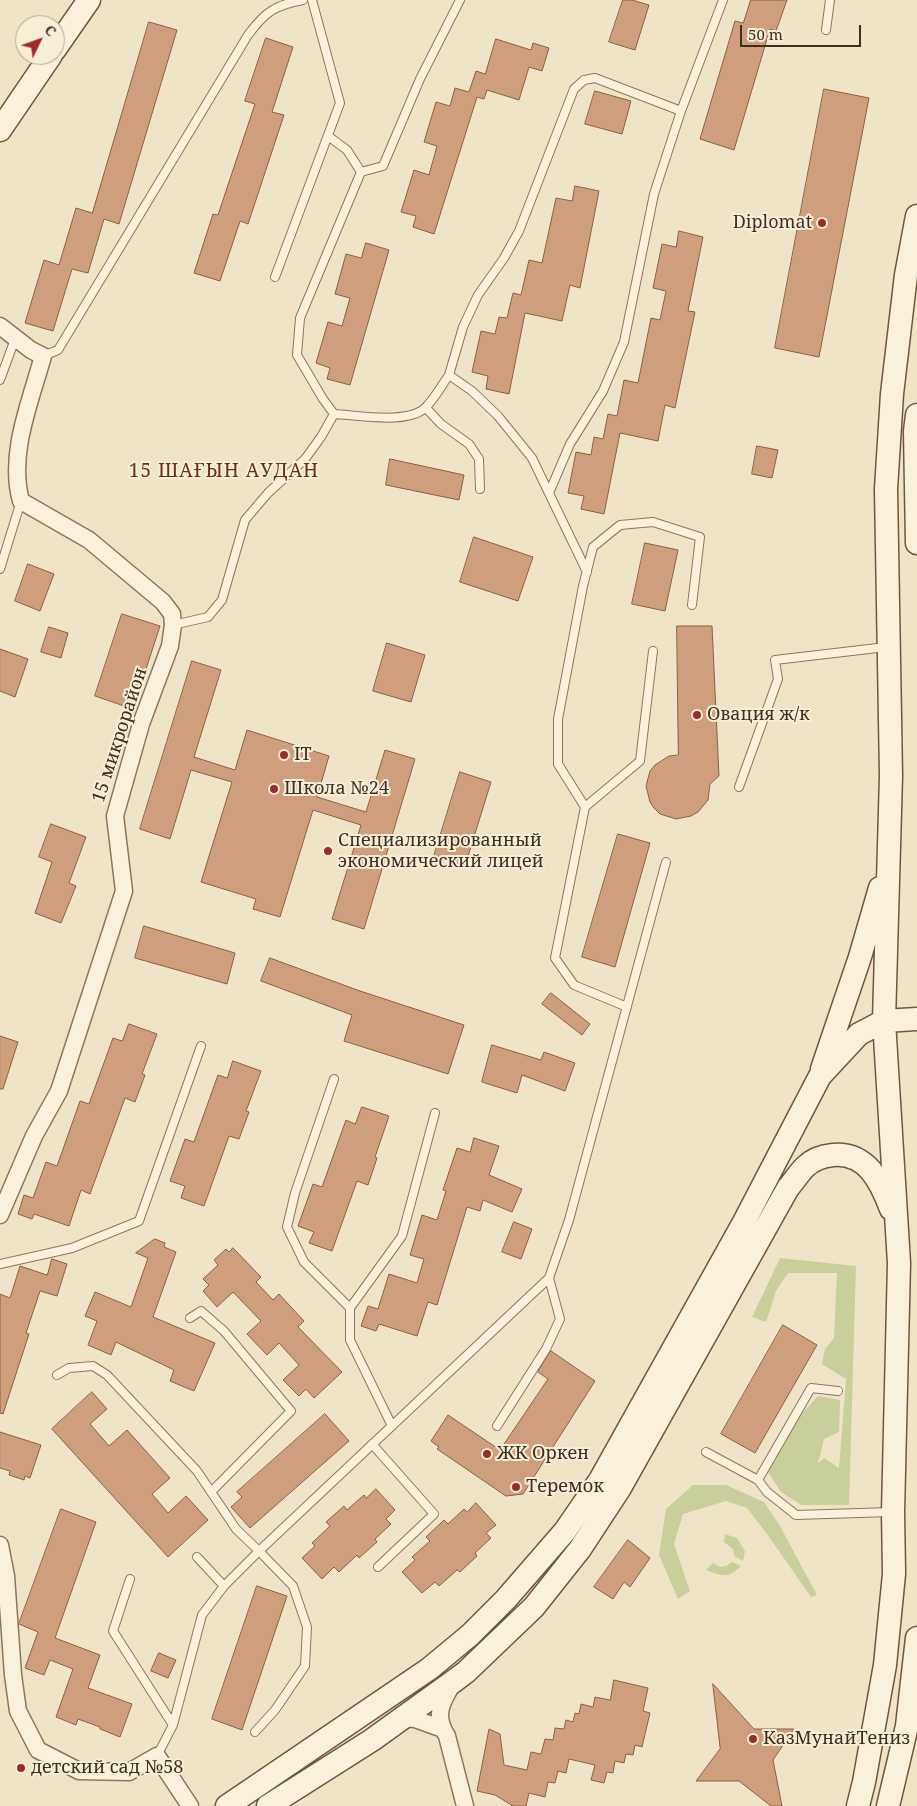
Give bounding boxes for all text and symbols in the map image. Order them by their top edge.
north arrow [15,15,65,65]
scale bar [742,15,863,47]
text: С [41,21,61,40]
text: 50 m [748,24,783,44]
place label: Diplomat [733,212,812,234]
marker: Diplomat [816,217,828,229]
district label: 15 ШАҒЫН АУДАН [127,461,321,483]
street label: 15 микрорайон [88,665,152,805]
place label: Овация ж/к [707,704,810,726]
marker: Овация ж/к [691,709,703,721]
place label: IT [294,744,312,766]
marker: IT [278,749,290,761]
place label: Школа №24 [284,778,389,800]
marker: Школа №24 [268,783,280,795]
place label: Специализированный экономический лицей [338,830,544,872]
marker: Специализированный экономический лицей [322,845,334,857]
place label: ЖК Оркен [497,1443,589,1465]
marker: ЖК Оркен [481,1448,493,1460]
place label: Теремок [526,1476,604,1498]
marker: Теремок [510,1481,522,1493]
place label: КазМунайТениз [763,1728,910,1750]
marker: КазМунайТениз [747,1733,759,1745]
place label: детский сад №58 [31,1757,183,1779]
marker: детский сад №58 [15,1762,27,1774]

